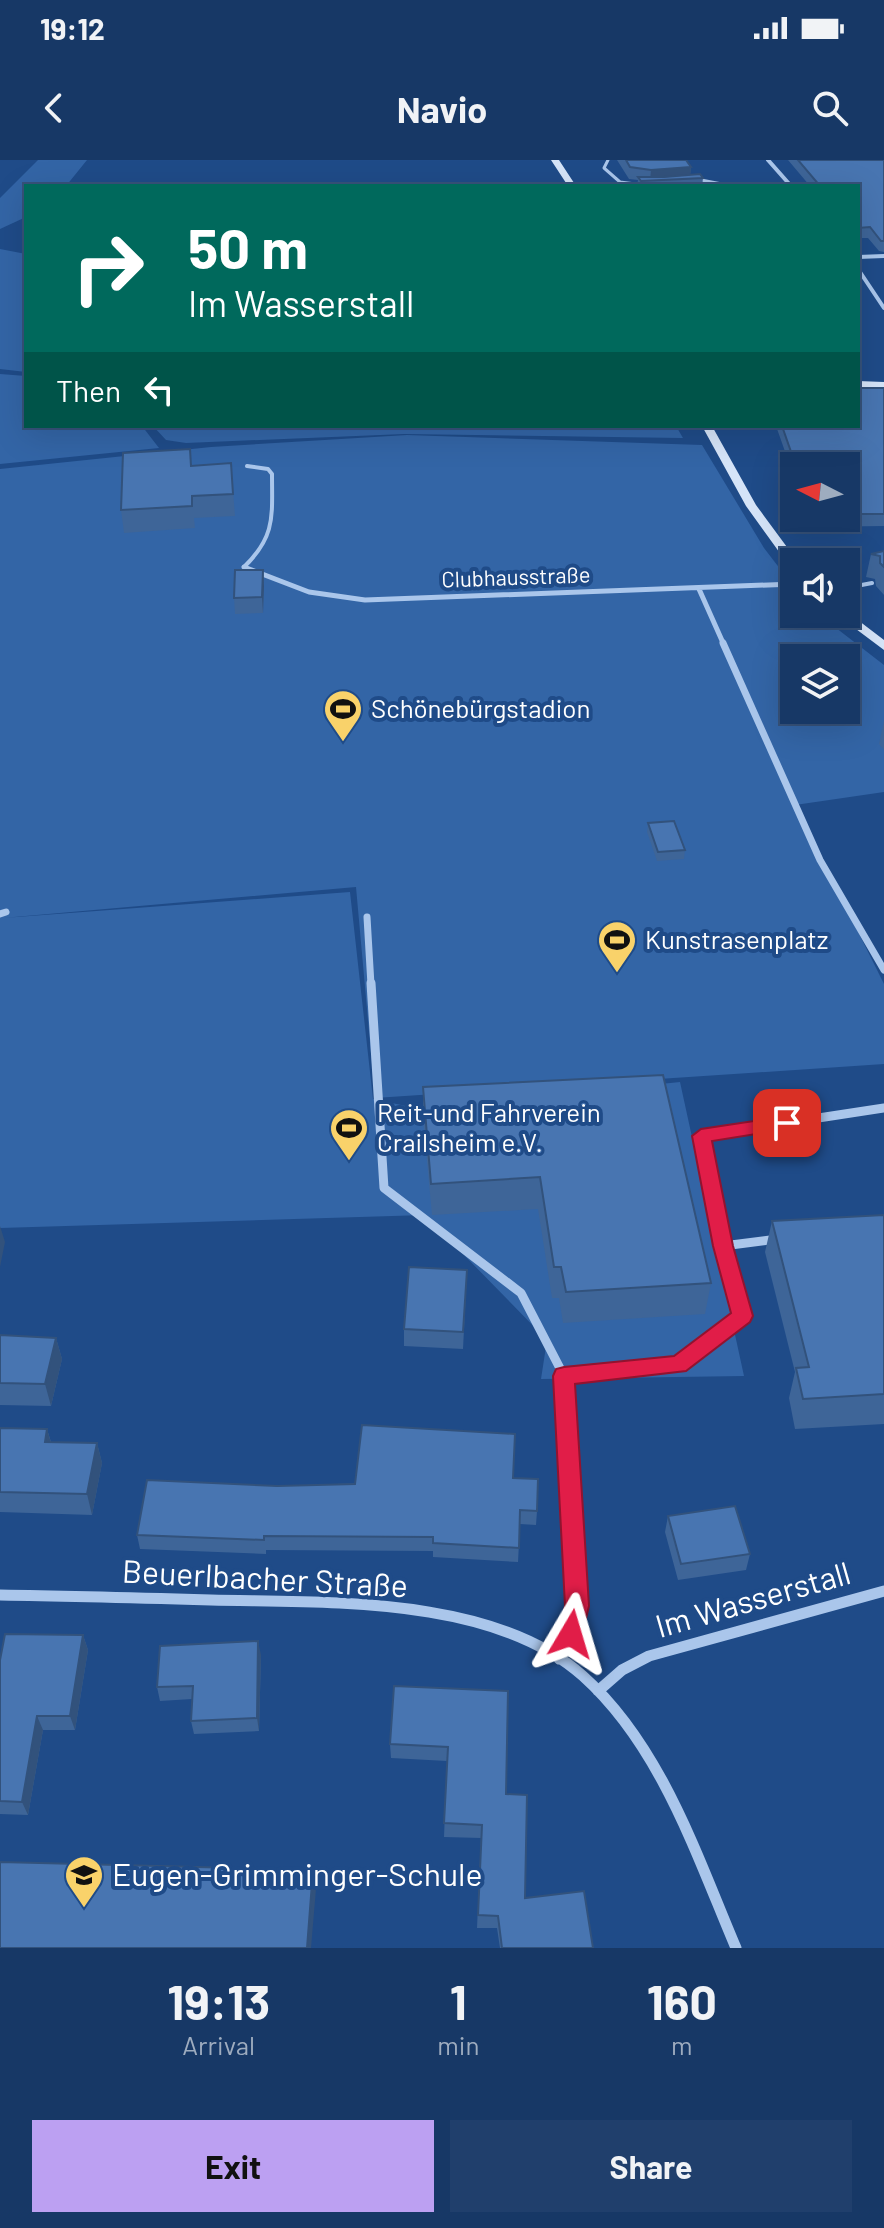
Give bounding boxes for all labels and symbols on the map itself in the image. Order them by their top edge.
north arrow [780,452,860,532]
street label: Clubhausstraße [441,560,591,592]
sports icon: Schönebürgstadion [322,688,364,743]
place label: Schönebürgstadion [371,692,591,723]
sports icon: Kunstrasenplatz [596,919,638,974]
place label: Kunstrasenplatz [645,923,828,954]
pin [753,1089,821,1157]
place label: Reit-und Fahrverein Crailsheim e.V. [377,1096,601,1157]
sports icon: Reit-und Fahrverein Crailsheim e.V. [328,1107,370,1162]
street label: Beuerlbacher Straße [121,1551,409,1603]
street label: Im Wasserstall [651,1552,854,1644]
position arrow [529,1592,613,1676]
school or university icon: Eugen-Grimminger-Schule [63,1854,105,1909]
place label: Eugen-Grimminger-Schule [112,1854,483,1892]

